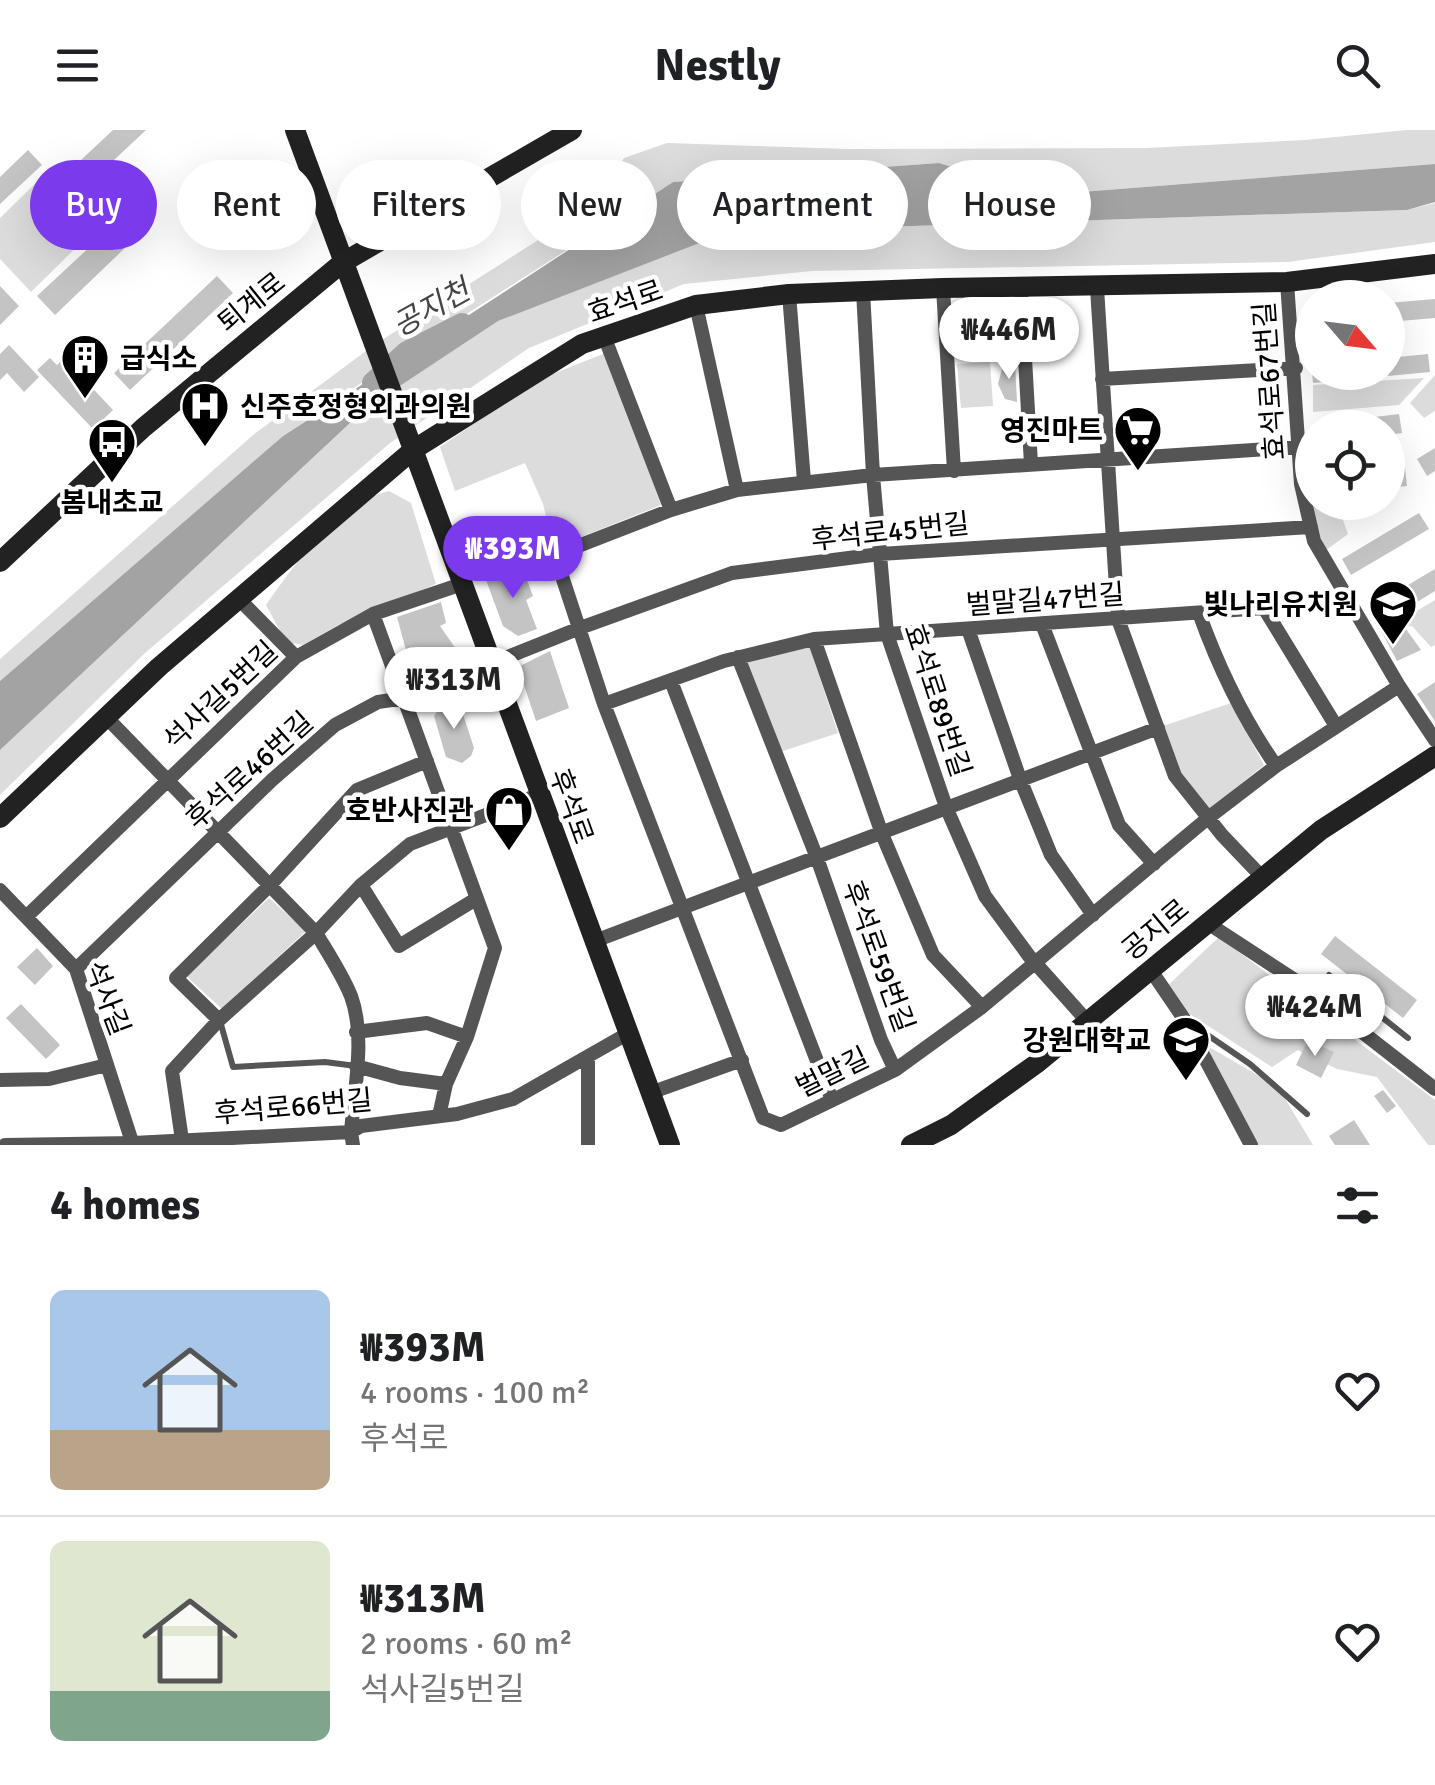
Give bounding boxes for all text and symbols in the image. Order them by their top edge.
icon: menu [50,38,105,93]
text: Nestly [654,38,781,93]
icon: search [1330,38,1385,93]
chip: Buy [30,160,157,250]
chip: Rent [177,160,316,250]
chip: Filters [336,160,501,250]
chip: New [521,160,657,250]
chip: Apartment [677,160,908,250]
chip: House [928,160,1091,250]
street label: 퇴계로 [211,265,292,340]
water label: 공지천 [386,271,479,345]
street label: 효석로 [583,273,667,331]
north arrow [1295,280,1405,390]
map controls [1295,280,1405,520]
pin: ₩446M [939,297,1079,382]
street label: 효석로67번길 [1247,300,1293,461]
text: ₩446M [961,310,1057,349]
building icon: 급식소 [59,332,111,400]
place label: 급식소 [120,342,197,376]
hospital icon: 신주호정형외과의원 [179,380,231,448]
place label: 신주호정형외과의원 [240,390,472,424]
supermarket icon: 영진마트 [1112,404,1164,472]
button: locate [1295,410,1405,520]
place label: 영진마트 [1000,414,1103,448]
bus stop icon: 봄내초교 [86,416,138,484]
place label: 봄내초교 [60,486,164,520]
street label: 후석로45번길 [809,507,971,557]
pin: ₩393M [443,516,583,601]
text: ₩393M [465,529,561,568]
street label: 벌말길47번길 [965,577,1126,623]
school or university icon: 빛나리유치원 [1367,578,1419,646]
place label: 빛나리유치원 [1203,588,1358,622]
street label: 효석로89번길 [896,619,978,781]
street label: 석사길5번길 [156,634,285,757]
pin: ₩313M [384,647,524,732]
text: ₩313M [406,660,502,699]
street label: 후석로46번길 [179,705,320,837]
street label: 후석로 [542,764,600,848]
shop icon: 호반사진관 [483,784,535,852]
place label: 호반사진관 [345,794,474,828]
street label: 후석로59번길 [835,876,921,1037]
street label: 공지로 [1115,892,1196,968]
street label: 석사길 [77,956,137,1041]
pin: ₩424M [1245,974,1385,1059]
text: ₩424M [1267,987,1363,1026]
school or university icon: 강원대학교 [1160,1014,1212,1082]
place label: 강원대학교 [1022,1024,1151,1058]
street label: 벌말길 [790,1041,875,1105]
street label: 후석로66번길 [212,1083,374,1131]
icon: filters [1330,1178,1385,1233]
text: 4 homes [50,1180,200,1231]
text: ₩393M [360,1322,486,1373]
icon: home [130,1330,250,1450]
icon: heart [1330,1363,1385,1418]
text: 4 rooms · 100 m² [360,1373,590,1412]
text: 후석로 [360,1419,448,1458]
text: ₩313M [360,1573,486,1624]
icon: home [130,1581,250,1701]
icon: heart [1330,1614,1385,1669]
text: 2 rooms · 60 m² [360,1624,573,1663]
text: 석사길5번길 [360,1670,524,1709]

